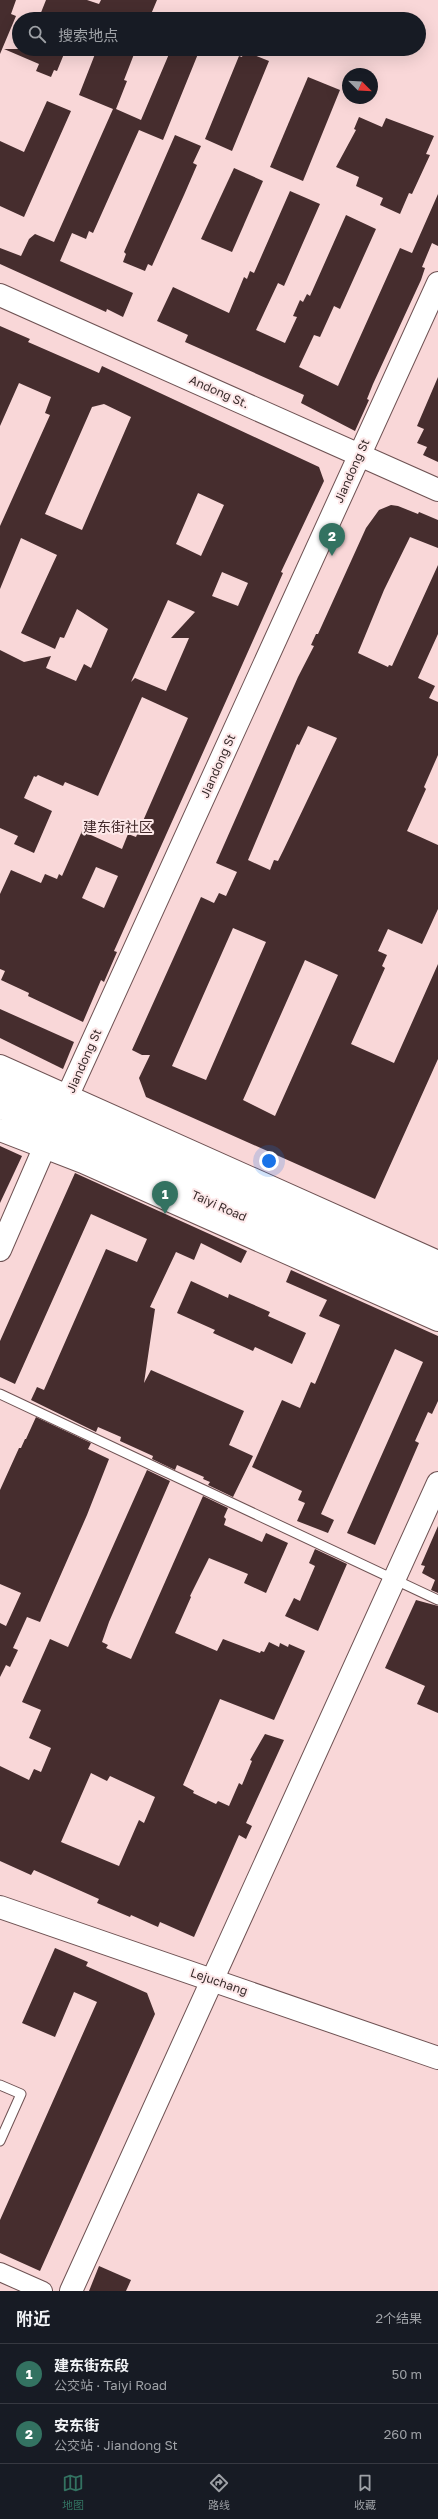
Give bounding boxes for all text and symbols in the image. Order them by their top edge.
search box [12,12,426,56]
icon: search [26,23,48,45]
text: 搜索地点 [58,26,118,44]
north arrow [342,68,378,104]
street label: Andong St. [187,372,251,411]
street label: Jiandong St [331,436,372,505]
pin: 2 [319,523,345,556]
street label: Jiandong St [197,731,238,800]
district label: 建东街社区 [83,818,153,835]
street label: Jiandong St [63,1026,104,1095]
your location [259,1151,279,1171]
pin: 1 [152,1181,178,1214]
street label: Taiyi Road [189,1187,249,1224]
street label: Lejuchang [189,1965,250,1998]
text: 附近 [16,2308,50,2329]
text: 2个结果 [375,2310,422,2326]
text: 建东街东段 [54,2356,129,2374]
text: 1 [26,2366,32,2382]
text: 50 m [392,2366,422,2382]
text: 公交站 · Taiyi Road [54,2377,167,2393]
text: 安东街 [54,2416,99,2434]
text: 2 [25,2426,33,2442]
text: 260 m [384,2426,422,2442]
text: 公交站 · Jiandong St [54,2437,178,2453]
tab: 地图 [62,2472,84,2512]
tab: 路线 [208,2472,230,2512]
tab: 收藏 [354,2472,376,2512]

